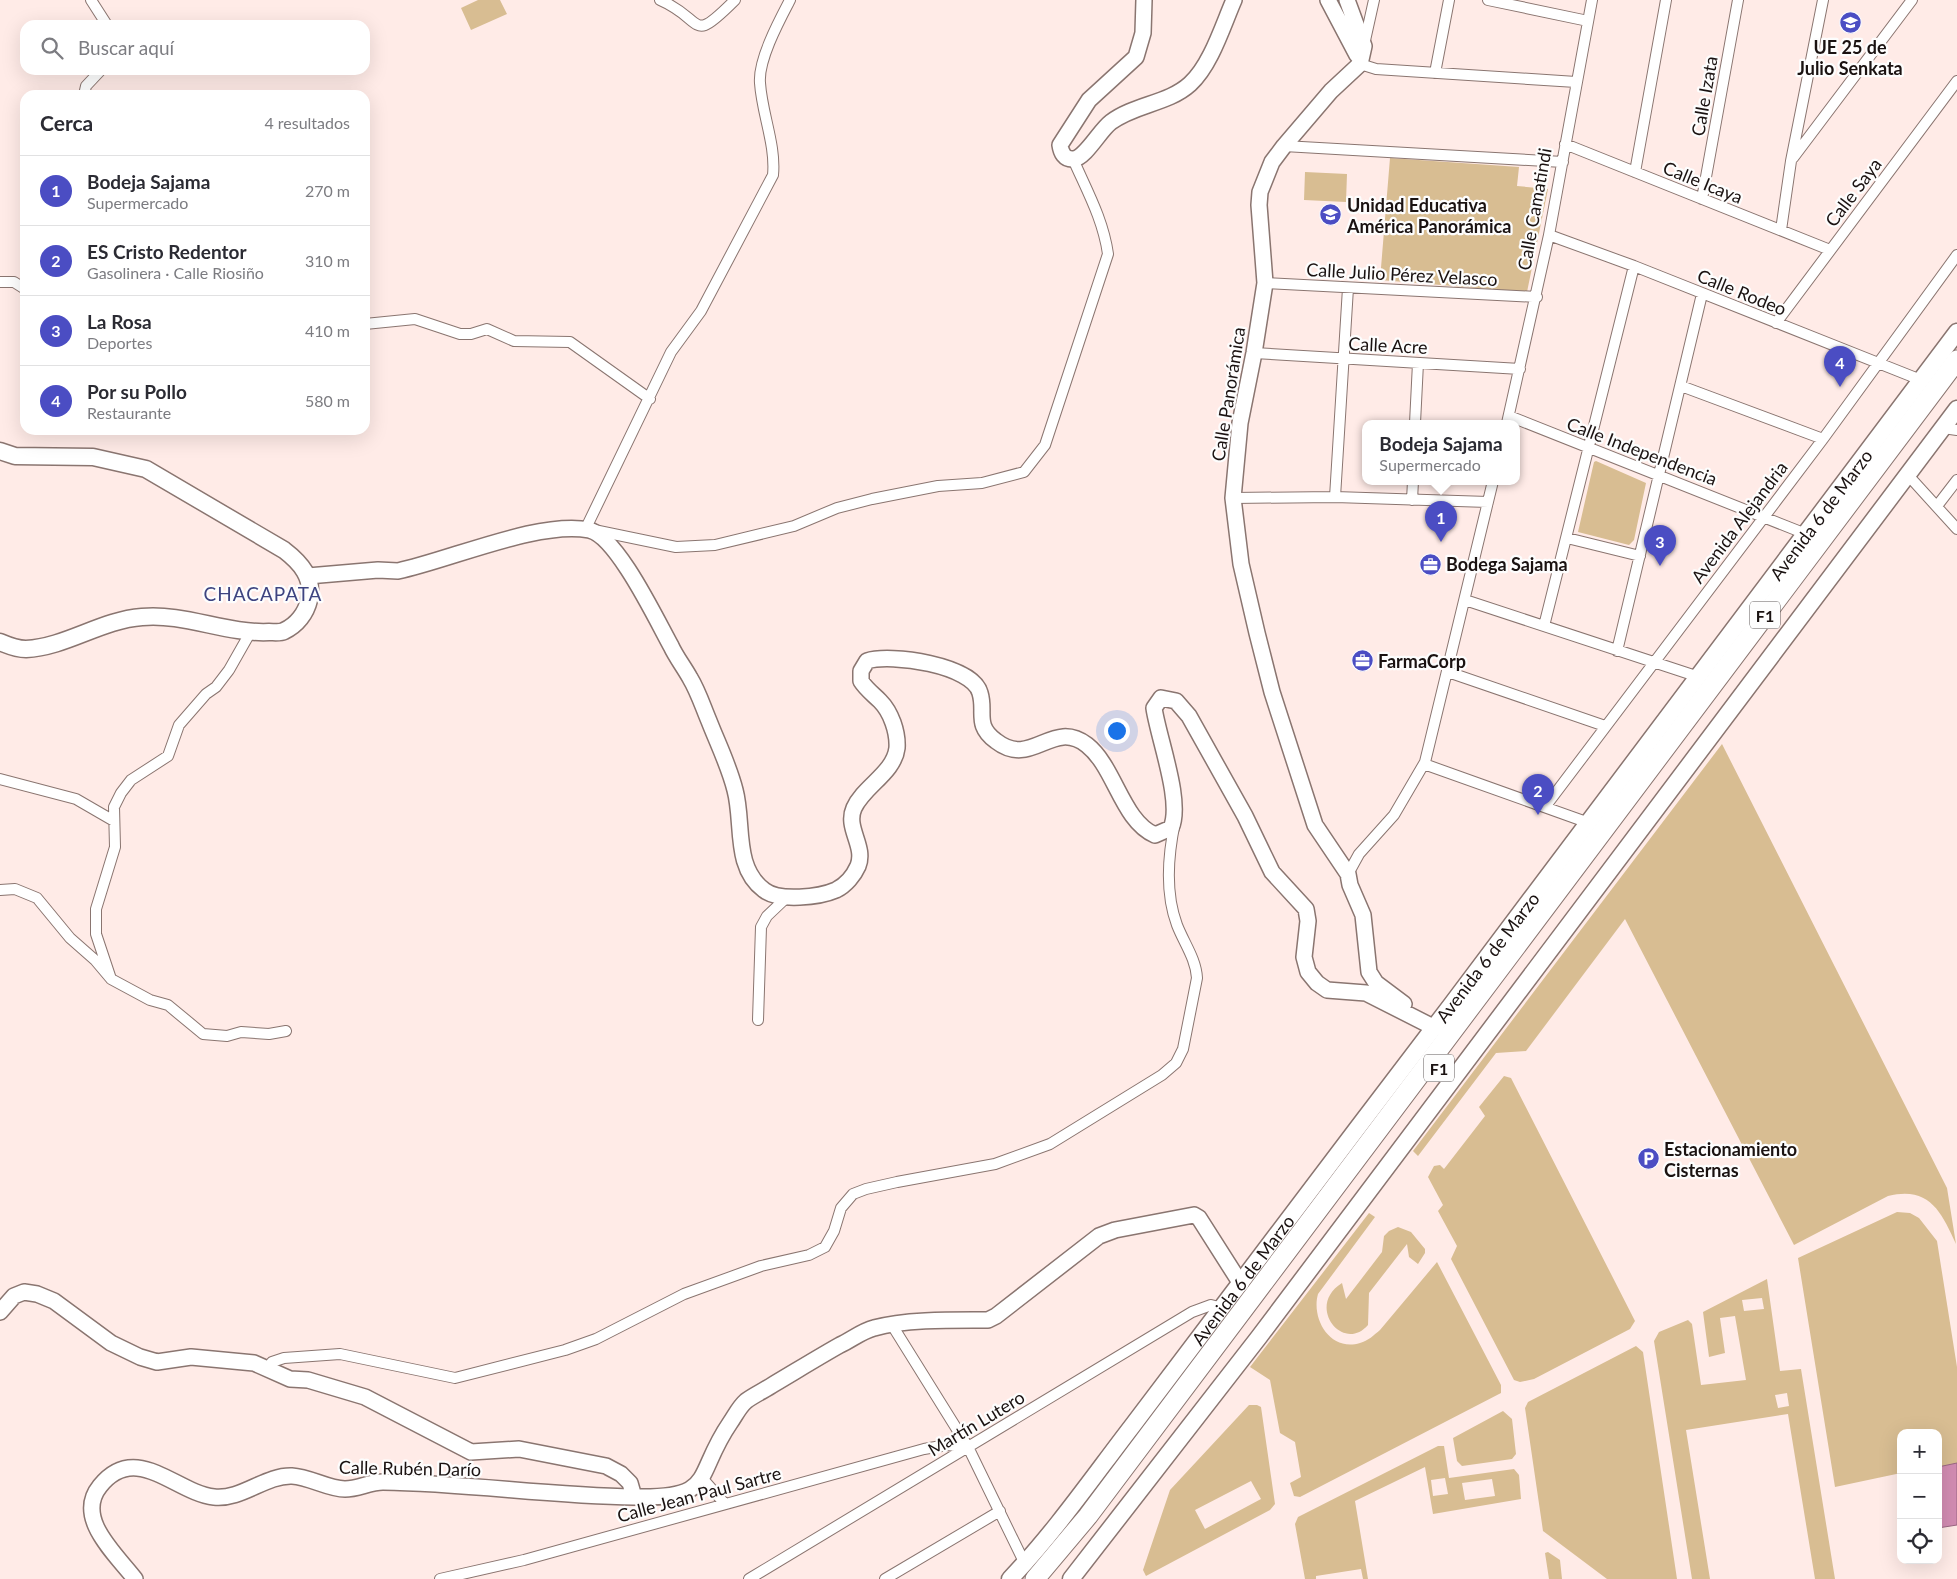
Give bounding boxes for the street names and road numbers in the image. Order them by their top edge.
street label: Calle Izata [1686,54,1722,138]
street label: Calle Camatindi [1512,146,1556,272]
street label: Calle Saya [1820,153,1886,231]
street label: Calle Icaya [1660,156,1746,208]
street label: Calle Julio Pérez Velasco [1306,258,1498,290]
street label: Calle Rodeo [1694,264,1790,320]
street label: Calle Panorámica [1207,325,1249,463]
street label: Calle Acre [1348,332,1428,358]
street label: Calle Independencia [1564,412,1720,490]
street label: Avenida 6 de Marzo [1765,445,1877,585]
street label: Avenida Alejandria [1686,457,1792,587]
road number: F1 [1750,602,1780,628]
street label: Avenida 6 de Marzo [1431,888,1544,1027]
road number: F1 [1424,1054,1454,1082]
street label: Avenida 6 de Marzo [1187,1210,1299,1350]
street label: Martín Lutero [924,1386,1028,1460]
street label: Calle Rubén Darío [339,1456,481,1480]
street label: Calle Jean Paul Sartre [614,1461,784,1527]

